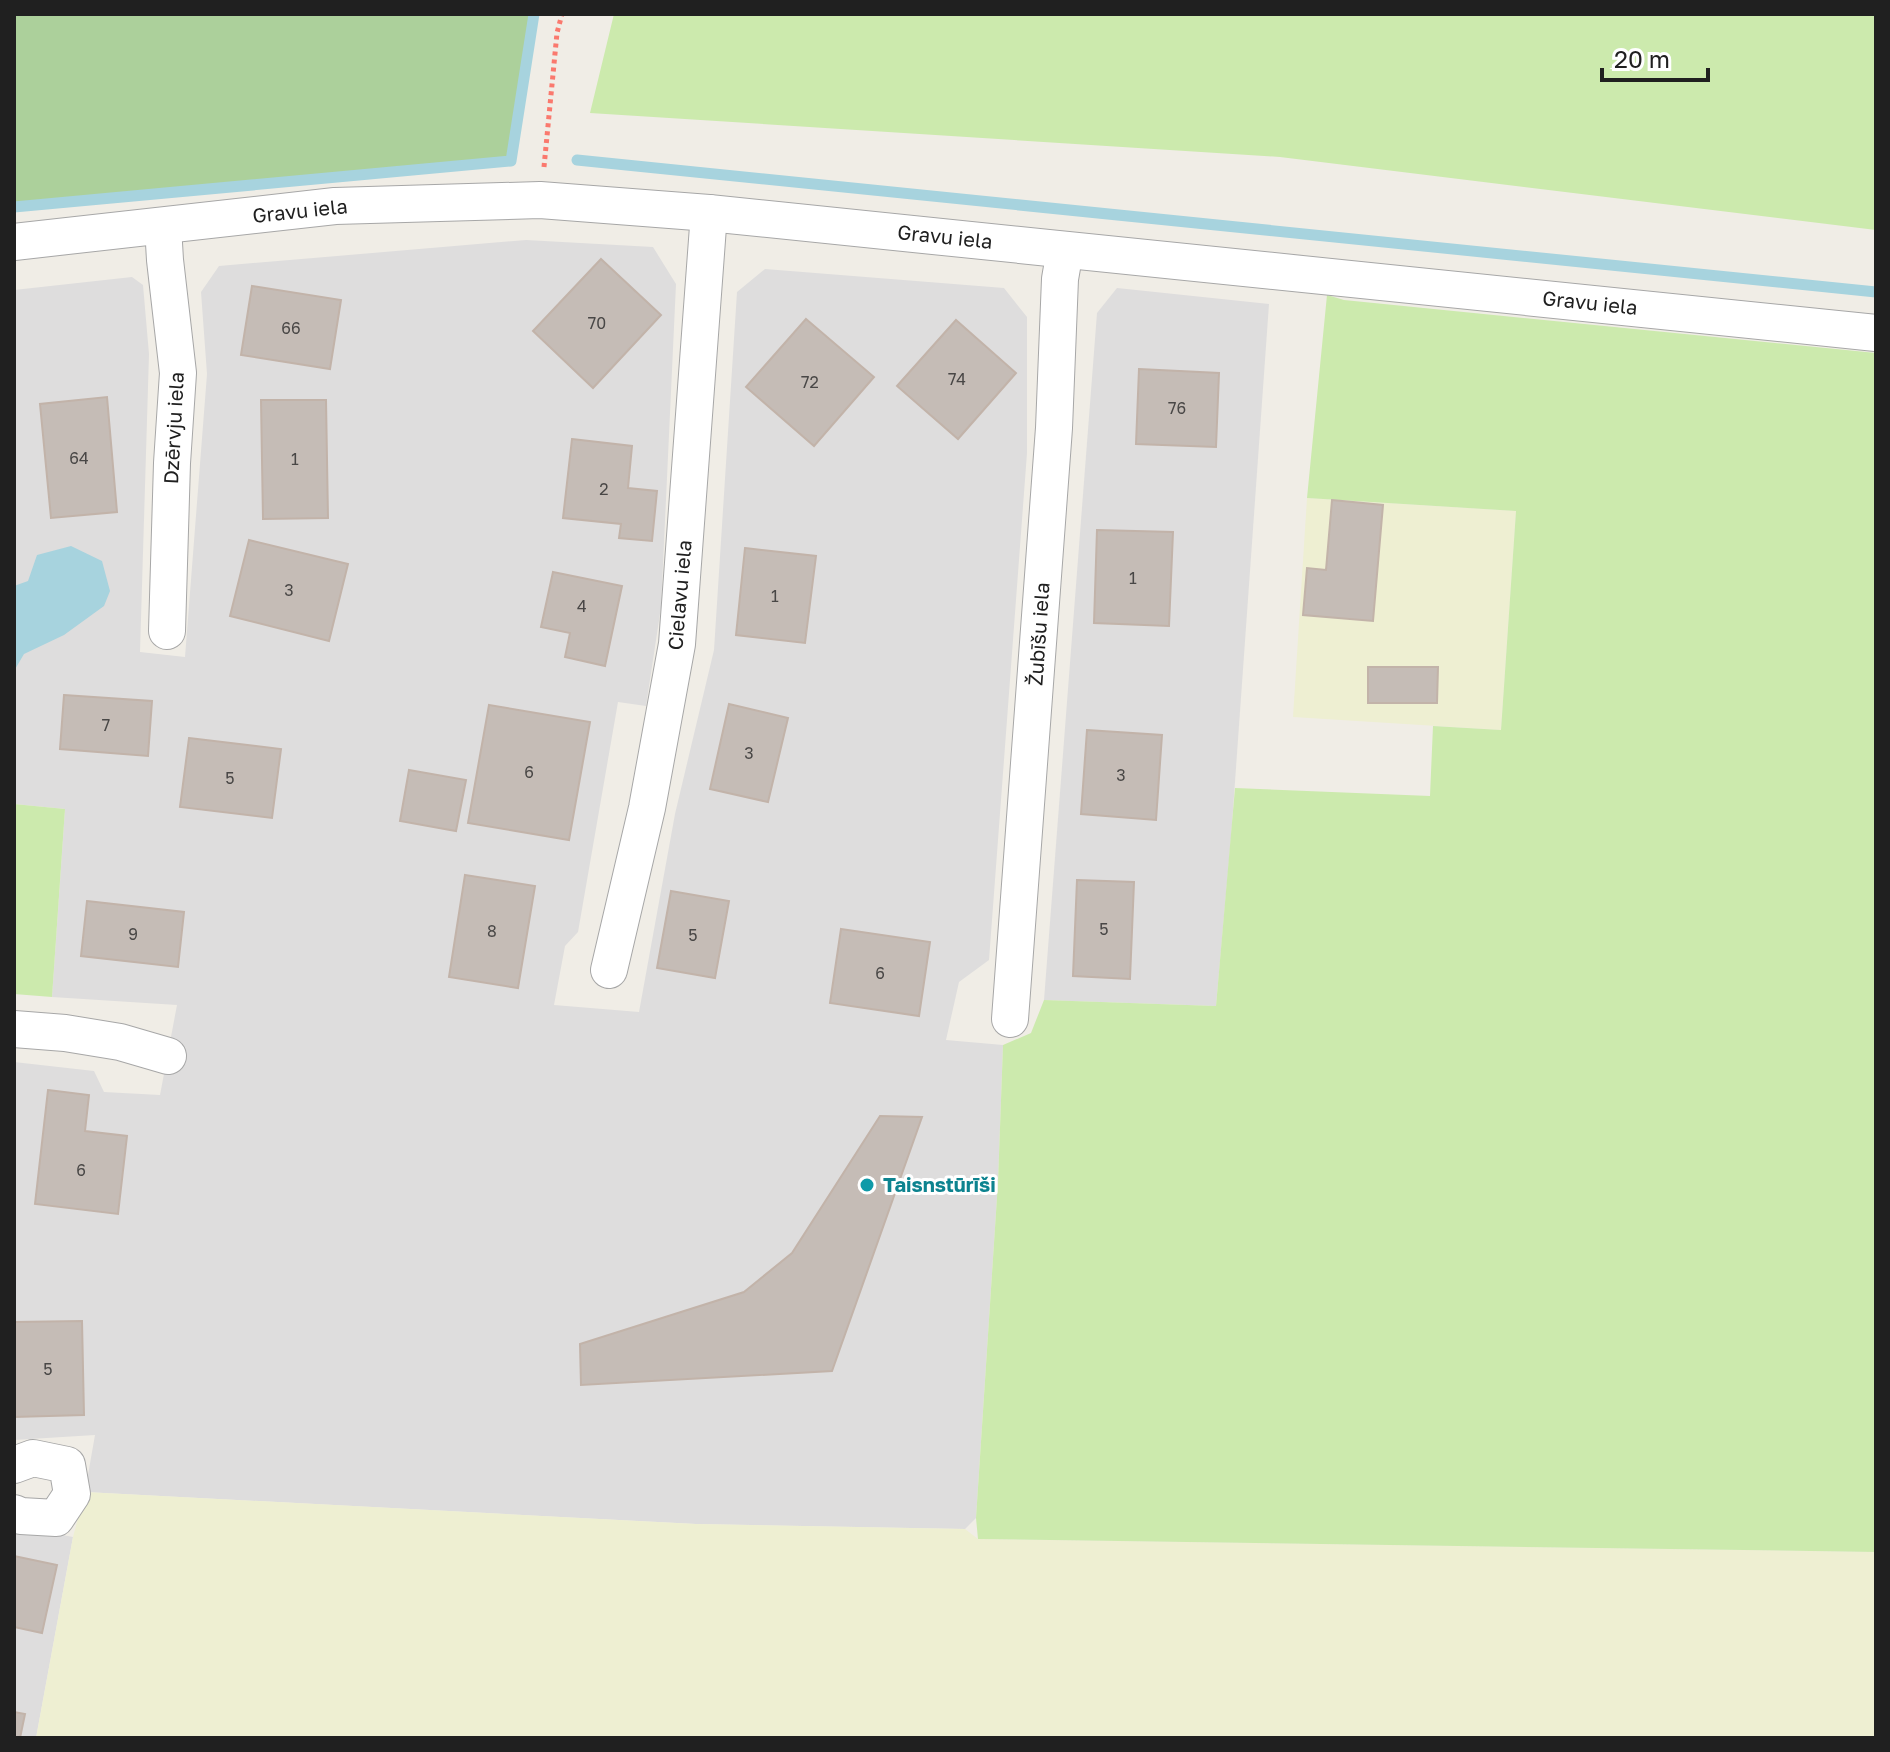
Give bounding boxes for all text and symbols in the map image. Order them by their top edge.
scale bar [1602,32,1708,82]
text: 20 m [1614,44,1670,73]
street label: Gravu iela [251,193,349,227]
street label: Gravu iela [896,219,994,253]
street label: Gravu iela [1541,285,1639,319]
house number: 70 [588,313,606,333]
house number: 66 [281,318,301,338]
house number: 74 [948,369,966,389]
street label: Dzērvju iela [158,371,188,485]
house number: 72 [801,372,819,392]
house number: 76 [1168,398,1186,418]
house number: 64 [69,448,89,468]
house number: 1 [291,449,299,469]
house number: 2 [599,479,609,499]
street label: Cielavu iela [662,539,696,651]
house number: 1 [1129,568,1137,588]
house number: 3 [284,580,294,600]
street label: Žubīšu iela [1022,581,1054,687]
house number: 1 [771,586,779,606]
house number: 4 [577,596,587,616]
house number: 7 [102,715,110,735]
house number: 3 [744,743,754,763]
house number: 6 [524,762,534,782]
house number: 3 [1116,765,1126,785]
house number: 5 [225,768,235,788]
house number: 5 [1099,919,1109,939]
house number: 8 [487,921,497,941]
house number: 9 [128,924,138,944]
house number: 5 [688,925,698,945]
house number: 6 [875,963,885,983]
house number: 6 [76,1160,86,1180]
place label: Taisnstūrīši [883,1172,996,1196]
marker: Taisnstūrīši [858,1176,876,1194]
house number: 5 [43,1359,53,1379]

